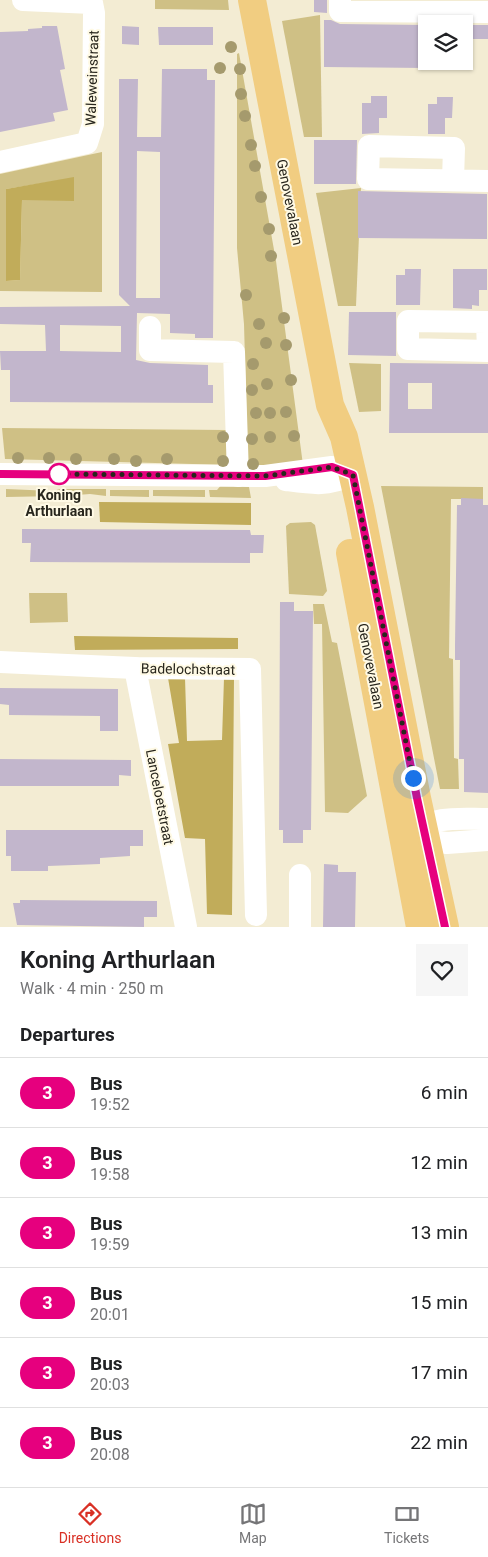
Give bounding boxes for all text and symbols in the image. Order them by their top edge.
map controls [418,15,473,70]
button: layers [418,15,473,70]
street label: Waleweinstraat [82,29,102,126]
street label: Genovevalaan [274,158,306,246]
marker: Koning Arthurlaan [48,463,70,485]
place label: Koning Arthurlaan [26,487,93,519]
street label: Genovevalaan [355,622,387,710]
street label: Badelochstraat [141,660,236,678]
street label: Lanceloetstraat [143,748,177,847]
your location [401,766,426,791]
button: heart [416,944,468,996]
text: Koning Arthurlaan [20,946,215,974]
text: Walk · 4 min · 250 m [20,979,164,998]
text: Departures [20,1023,115,1046]
text: Bus [90,1072,123,1095]
text: 6 min [421,1081,468,1104]
text: 3 [42,1082,53,1103]
text: 19:52 [90,1095,130,1114]
text: Bus [90,1142,123,1165]
text: 12 min [410,1151,468,1174]
text: 3 [42,1152,53,1173]
text: 19:58 [90,1165,130,1184]
text: Bus [90,1212,123,1235]
text: 13 min [410,1221,468,1244]
text: 3 [42,1222,53,1243]
text: 19:59 [90,1235,130,1254]
text: Bus [90,1282,123,1305]
text: 15 min [410,1291,468,1314]
text: 3 [42,1292,53,1313]
text: 20:01 [90,1305,130,1324]
text: Bus [90,1352,123,1375]
text: 17 min [410,1361,468,1384]
text: 3 [42,1362,53,1383]
text: 20:03 [90,1375,130,1394]
text: Bus [90,1422,123,1445]
text: 22 min [410,1431,468,1454]
text: 3 [42,1432,53,1453]
text: 20:08 [90,1445,130,1464]
tab: Directions [59,1500,122,1546]
tab: Map [239,1500,267,1546]
tab: Tickets [384,1500,429,1546]

